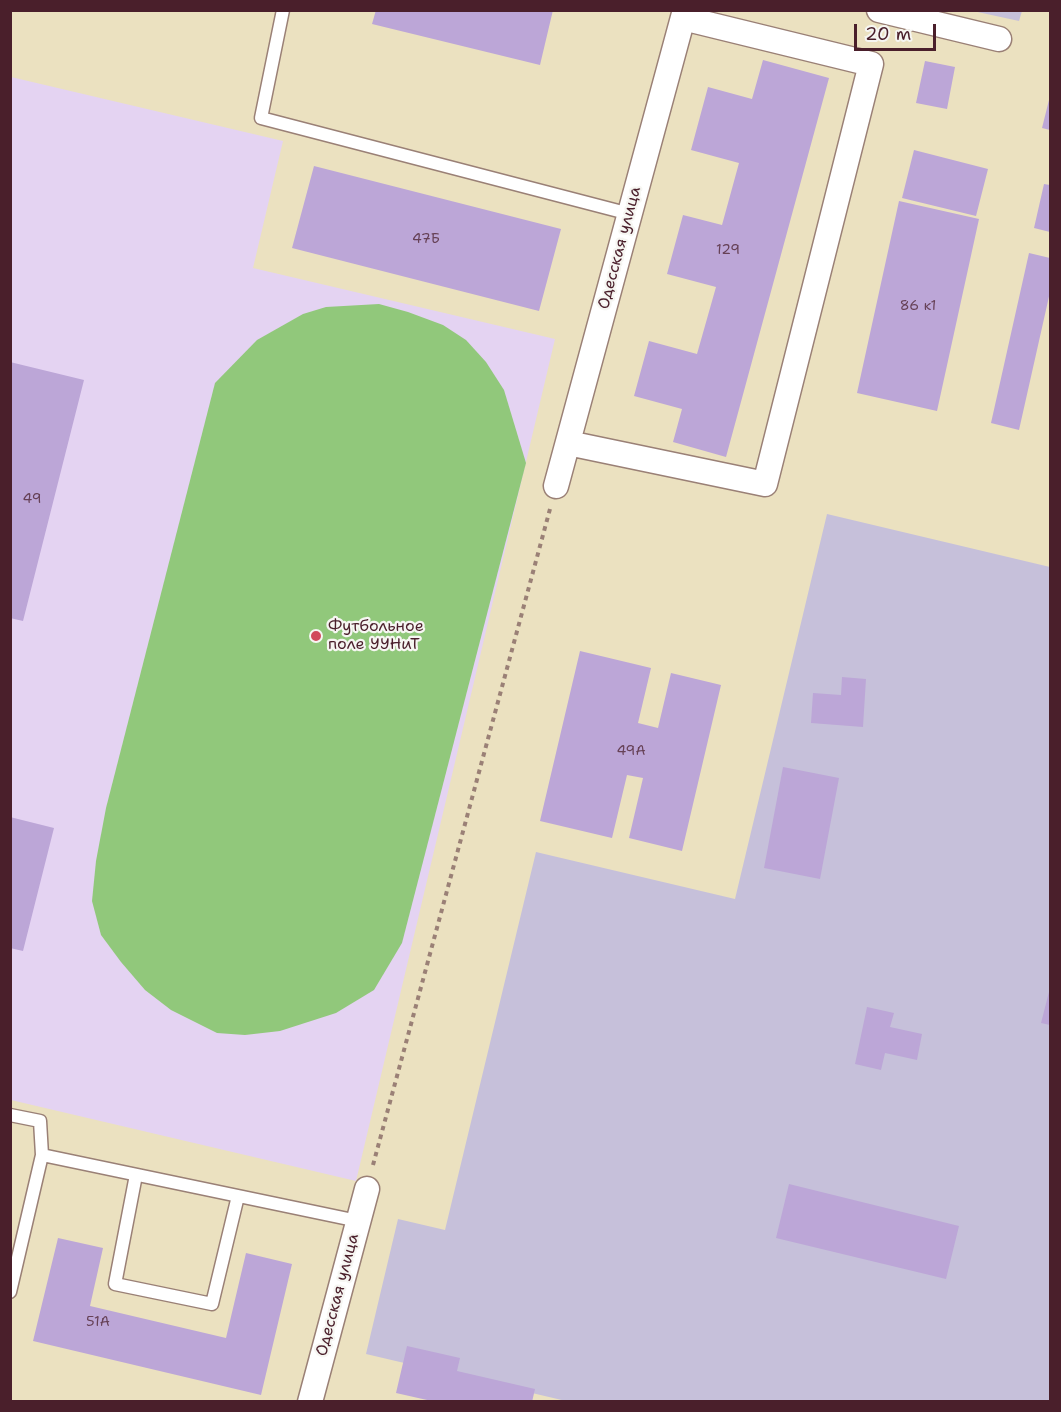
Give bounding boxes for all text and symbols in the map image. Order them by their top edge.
scale bar [857,12,940,50]
text: 20 m [865,22,911,46]
street label: Одесская улица [594,185,646,311]
house number: 47Б [412,231,440,247]
house number: 129 [716,242,740,258]
house number: 86 к1 [900,298,936,314]
house number: 49 [23,491,41,507]
place label: Футбольное поле УУНиТ [328,617,424,655]
marker: Футбольное поле УУНиТ [309,629,323,643]
house number: 49А [616,743,646,759]
street label: Одесская улица [312,1232,364,1358]
house number: 51А [86,1314,110,1330]

